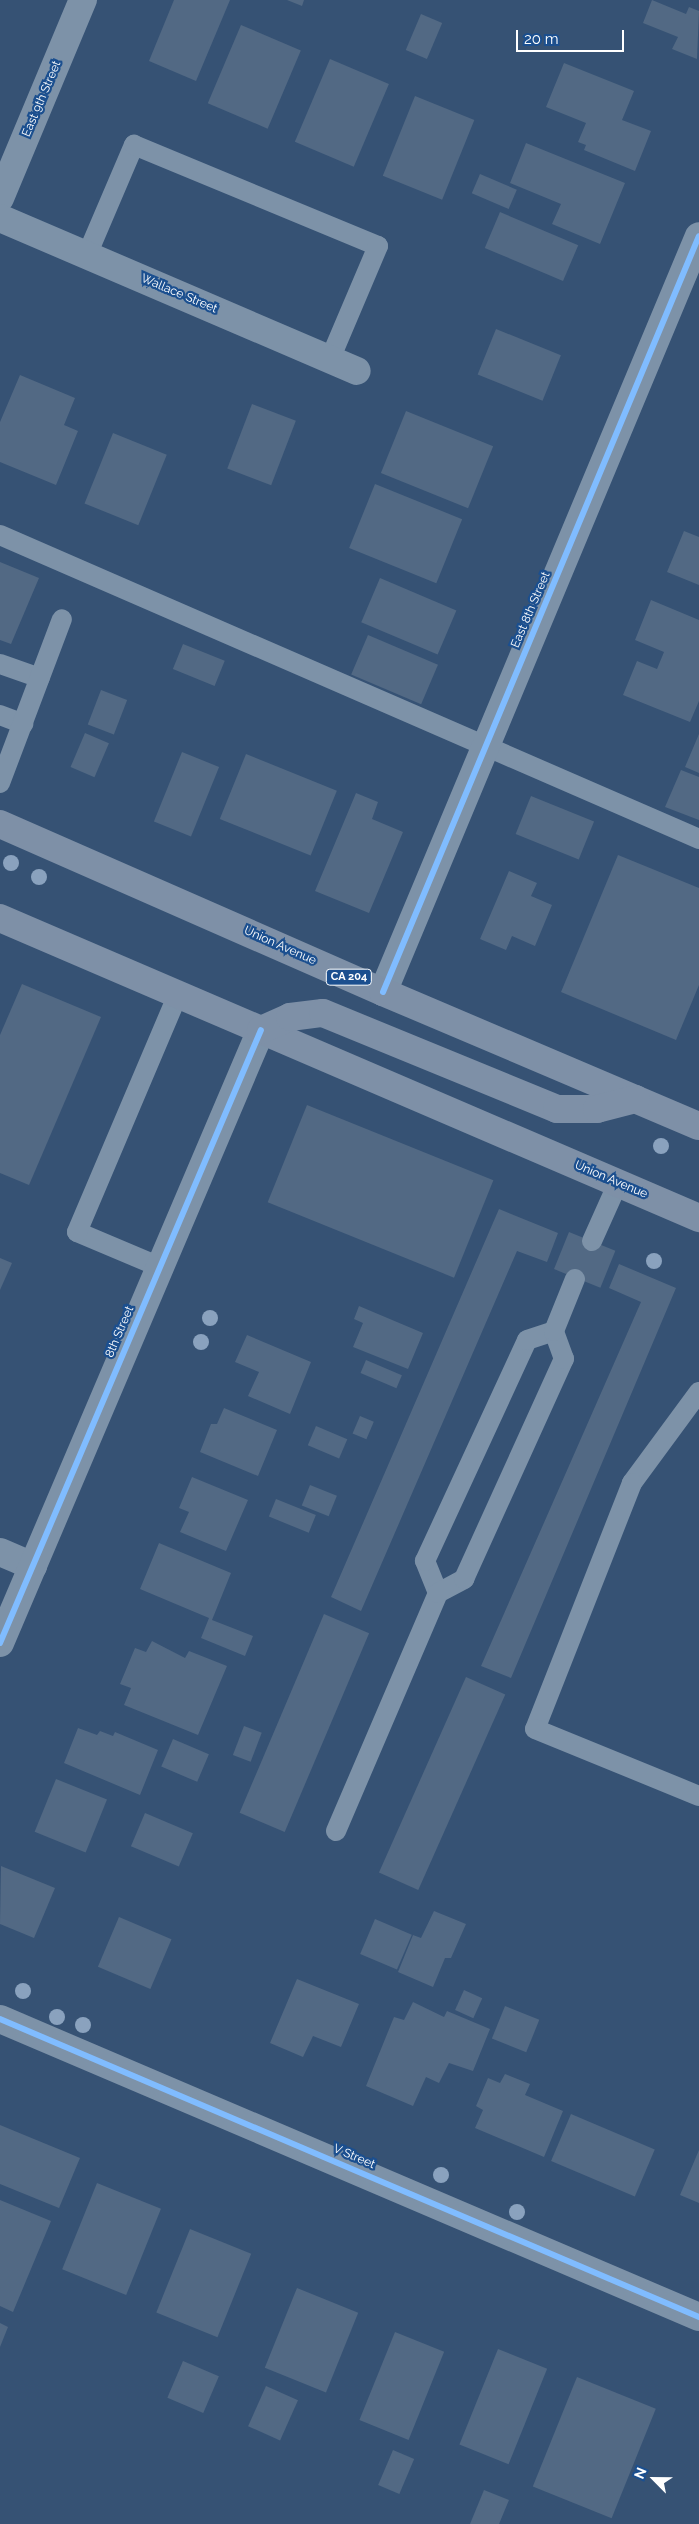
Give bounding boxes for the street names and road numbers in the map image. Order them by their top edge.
street label: East 9th Street [20,59,64,139]
street label: Wallace Street [139,271,219,317]
street label: East 8th Street [509,570,553,650]
street label: Union Avenue [241,924,319,968]
road number: CA 204 [325,969,373,986]
street label: Union Avenue [572,1158,650,1202]
street label: 8th Street [103,1304,137,1360]
street label: V Street [331,2142,377,2172]

